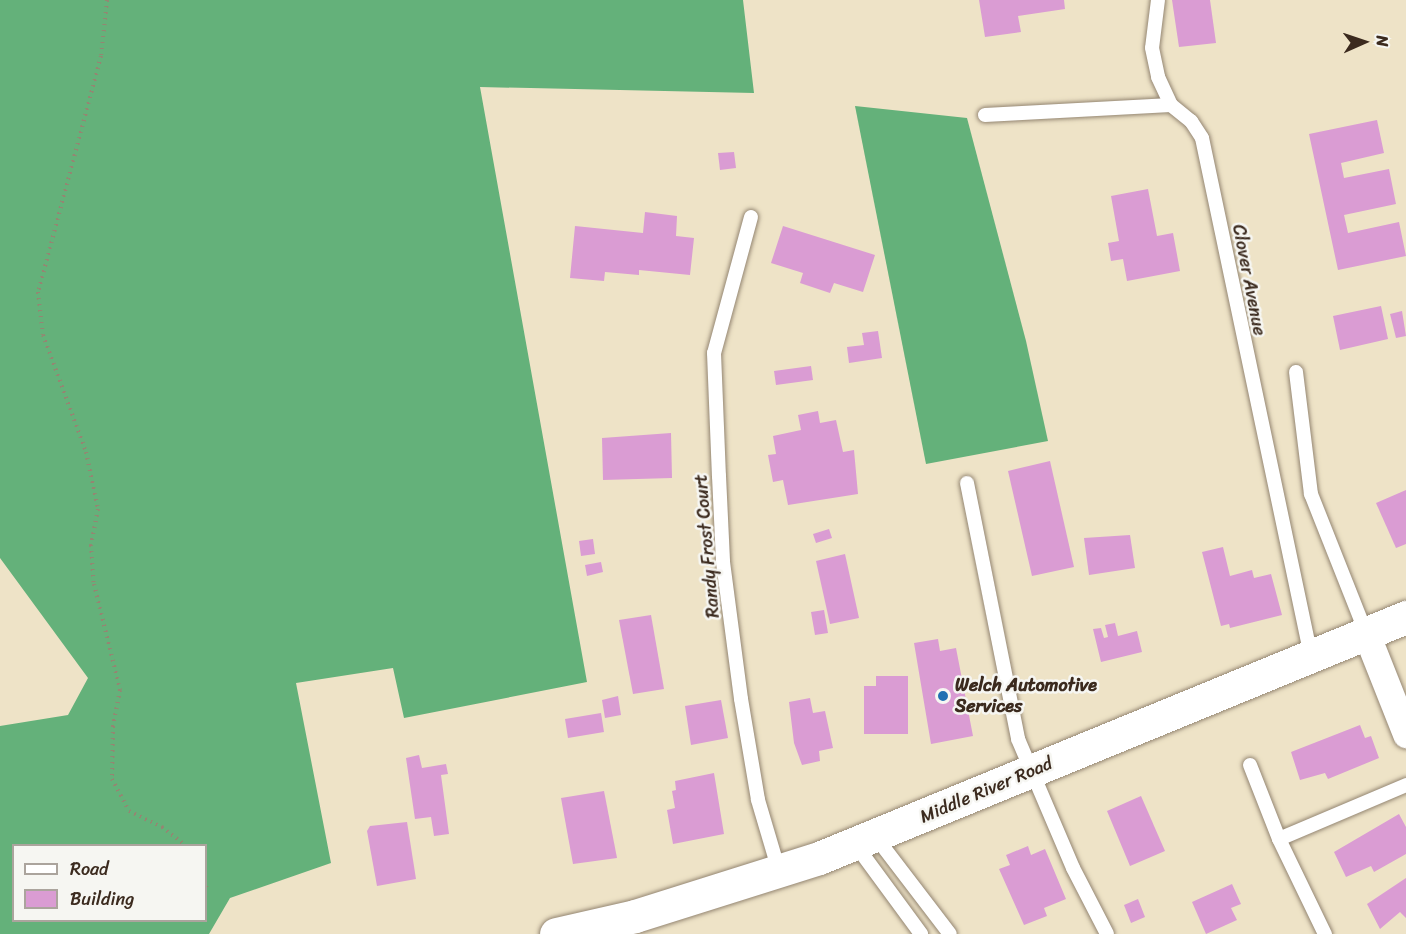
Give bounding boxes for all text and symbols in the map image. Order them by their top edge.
north arrow [1334,12,1394,72]
text: N [1368,35,1397,47]
street label: Clover Avenue [1228,223,1270,337]
street label: Randy Frost Court [690,473,724,619]
place label: Welch Automotive Services [955,675,1097,718]
marker: Welch Automotive Services [936,689,950,703]
street label: Middle River Road [916,752,1056,828]
legend [12,844,207,922]
text: Road [70,853,109,885]
text: Building [70,883,134,915]

